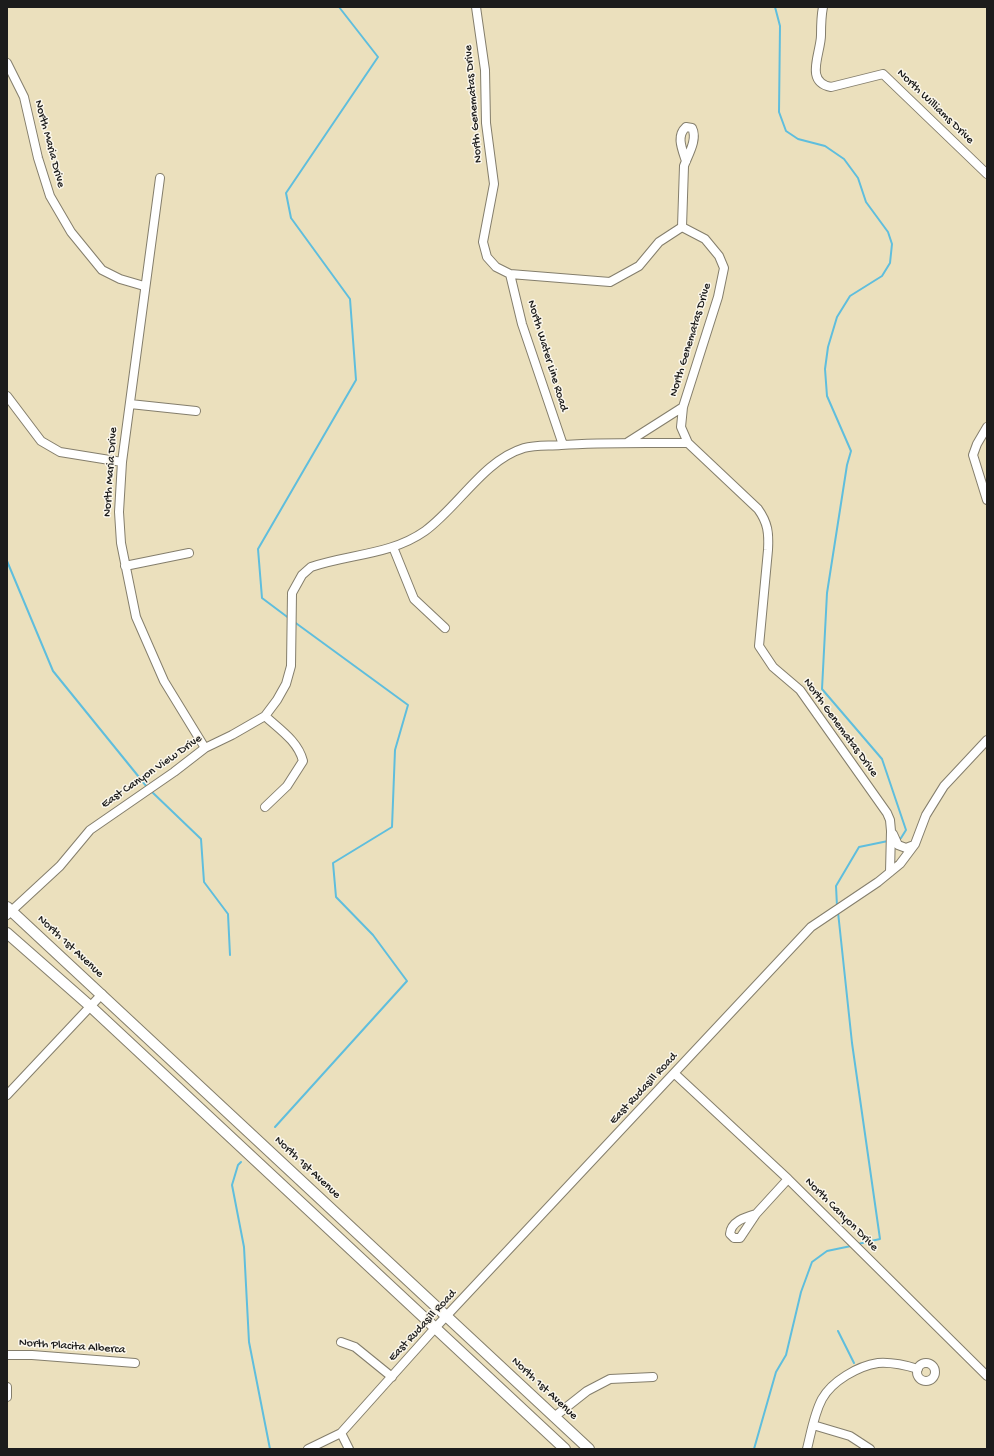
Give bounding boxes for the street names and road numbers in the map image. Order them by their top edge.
street label: North Genematas Drive [462,44,486,164]
street label: North Williams Drive [893,66,977,148]
street label: North Maria Drive [30,99,68,189]
street label: North Genematas Drive [667,281,715,399]
street label: North Water Line Road [523,299,571,413]
street label: North Maria Drive [101,427,121,517]
street label: North Genematas Drive [799,676,881,780]
street label: East Canyon View Drive [99,732,205,812]
street label: North 1st Avenue [34,913,106,981]
street label: East Rudasill Road [607,1050,681,1128]
street label: North 1st Avenue [271,1134,343,1202]
street label: North Canyon Drive [801,1175,881,1255]
street label: East Rudasill Road [386,1287,460,1365]
street label: North Placita Alberca [18,1336,126,1358]
street label: North 1st Avenue [508,1355,580,1423]

